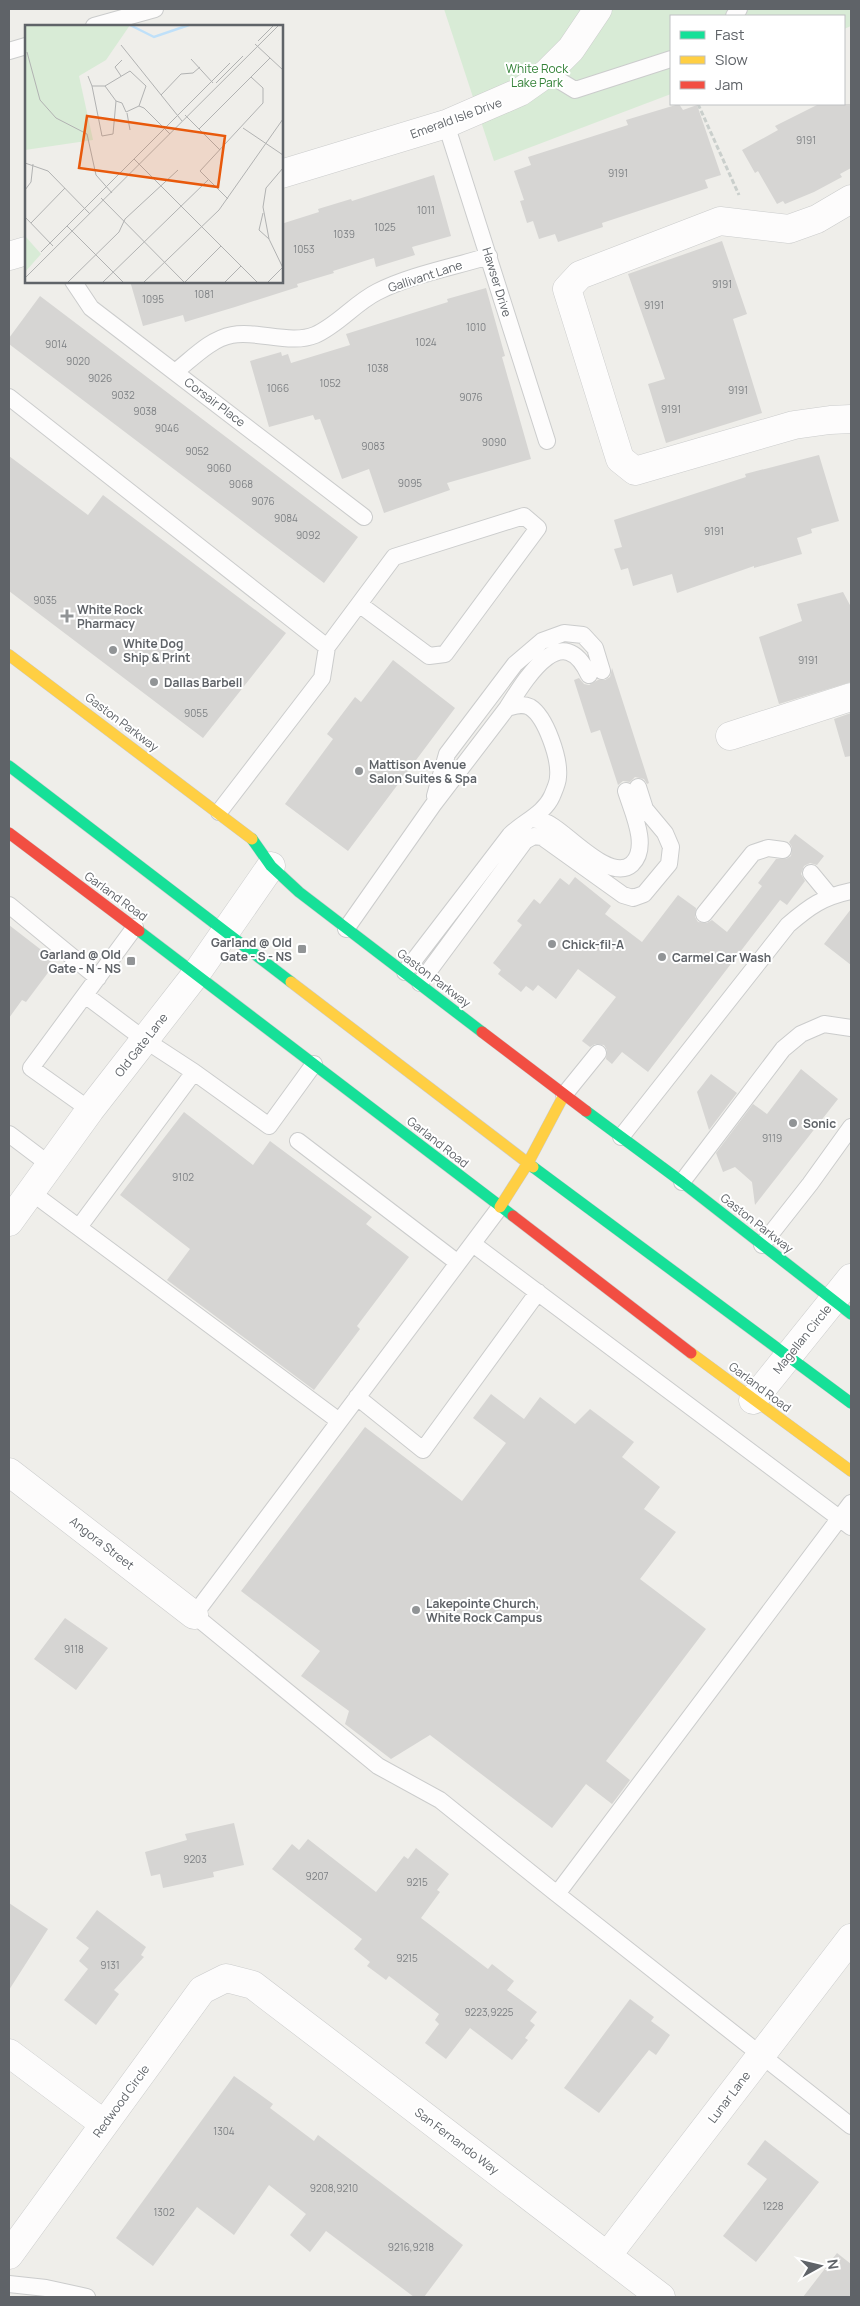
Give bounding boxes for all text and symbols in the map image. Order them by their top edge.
legend [670,15,845,105]
text: Fast [715,24,744,45]
inset map [25,25,282,282]
text: Slow [715,49,748,70]
park label: White Rock Lake Park [506,60,569,91]
text: Jam [715,74,743,95]
street label: Emerald Isle Drive [408,94,504,142]
house number: 9191 [796,133,816,147]
house number: 9191 [608,166,628,180]
house number: 1011 [417,203,435,217]
house number: 1025 [374,220,396,234]
house number: 1039 [333,227,355,241]
house number: 1053 [293,242,315,256]
street label: Hawser Drive [478,245,516,319]
street label: Gallivant Lane [386,256,464,296]
house number: 9191 [712,277,732,291]
house number: 1081 [194,287,214,301]
house number: 1095 [142,292,164,306]
house number: 9191 [644,298,664,312]
house number: 1010 [466,320,486,334]
house number: 1024 [415,335,437,349]
house number: 9014 [45,337,67,351]
house number: 9020 [66,354,90,368]
house number: 1038 [367,361,389,375]
house number: 9026 [88,371,112,385]
street label: Corsair Place [181,373,249,431]
house number: 1052 [319,376,341,390]
house number: 1066 [267,381,289,395]
house number: 9191 [728,383,748,397]
house number: 9032 [111,388,135,402]
house number: 9076 [459,390,483,404]
house number: 9191 [661,402,681,416]
house number: 9038 [133,404,157,418]
house number: 9046 [155,421,179,435]
house number: 9090 [482,435,506,449]
house number: 9083 [361,439,385,453]
house number: 9052 [185,444,209,458]
house number: 9060 [207,461,231,475]
house number: 9095 [398,476,422,490]
house number: 9068 [229,477,253,491]
house number: 9076 [251,494,275,508]
house number: 9084 [274,511,298,525]
house number: 9191 [704,524,724,538]
house number: 9092 [296,528,320,542]
house number: 9035 [33,593,57,607]
place label: White Rock Pharmacy [77,601,143,632]
marker: White Rock Pharmacy [61,610,73,622]
place label: White Dog Ship & Print [123,635,191,666]
marker: White Dog Ship & Print [107,644,119,656]
house number: 9191 [798,653,818,667]
place label: Dallas Barbell [164,674,242,691]
marker: Dallas Barbell [148,676,160,688]
street label: Gaston Parkway [82,689,163,756]
house number: 9055 [184,706,208,720]
place label: Mattison Avenue Salon Suites & Spa [369,756,477,787]
marker: Mattison Avenue Salon Suites & Spa [353,765,365,777]
street label: Garland Road [81,867,151,925]
place label: Garland @ Old Gate - S - NS [211,934,292,965]
place label: Chick-fil-A [562,936,624,953]
marker: Chick-fil-A [546,938,558,950]
marker: Garland @ Old Gate - S - NS [296,943,308,955]
street label: Gaston Parkway [394,945,475,1012]
place label: Garland @ Old Gate - N - NS [40,946,121,977]
place label: Carmel Car Wash [672,949,771,966]
marker: Carmel Car Wash [656,951,668,963]
marker: Garland @ Old Gate - N - NS [125,955,137,967]
street label: Old Gate Lane [111,1009,171,1081]
street label: Garland Road [404,1113,472,1171]
place label: Sonic [803,1115,836,1132]
marker: Sonic [787,1117,799,1129]
house number: 9119 [762,1131,782,1145]
house number: 9102 [172,1170,194,1184]
street label: Gaston Parkway [717,1189,797,1257]
street label: Magellan Circle [769,1301,835,1377]
street label: Garland Road [725,1358,795,1416]
street label: Angora Street [66,1512,138,1574]
place label: Lakepointe Church, White Rock Campus [426,1595,543,1626]
marker: Lakepointe Church, White Rock Campus [410,1604,422,1616]
house number: 9118 [64,1642,84,1656]
house number: 9203 [183,1852,207,1866]
house number: 9207 [305,1869,329,1883]
house number: 9215 [406,1875,428,1889]
house number: 9215 [396,1951,418,1965]
house number: 9131 [100,1958,120,1972]
house number: 9223,9225 [464,2005,514,2019]
street label: Redwood Circle [89,2061,153,2141]
street label: Lunar Lane [704,2068,754,2126]
street label: San Fernando Way [411,2104,503,2179]
house number: 1304 [213,2124,235,2138]
house number: 9208,9210 [310,2181,358,2195]
house number: 1228 [762,2199,784,2213]
house number: 1302 [153,2205,175,2219]
house number: 9216,9218 [388,2240,434,2254]
north arrow [795,2241,845,2291]
text: N [823,2258,843,2270]

